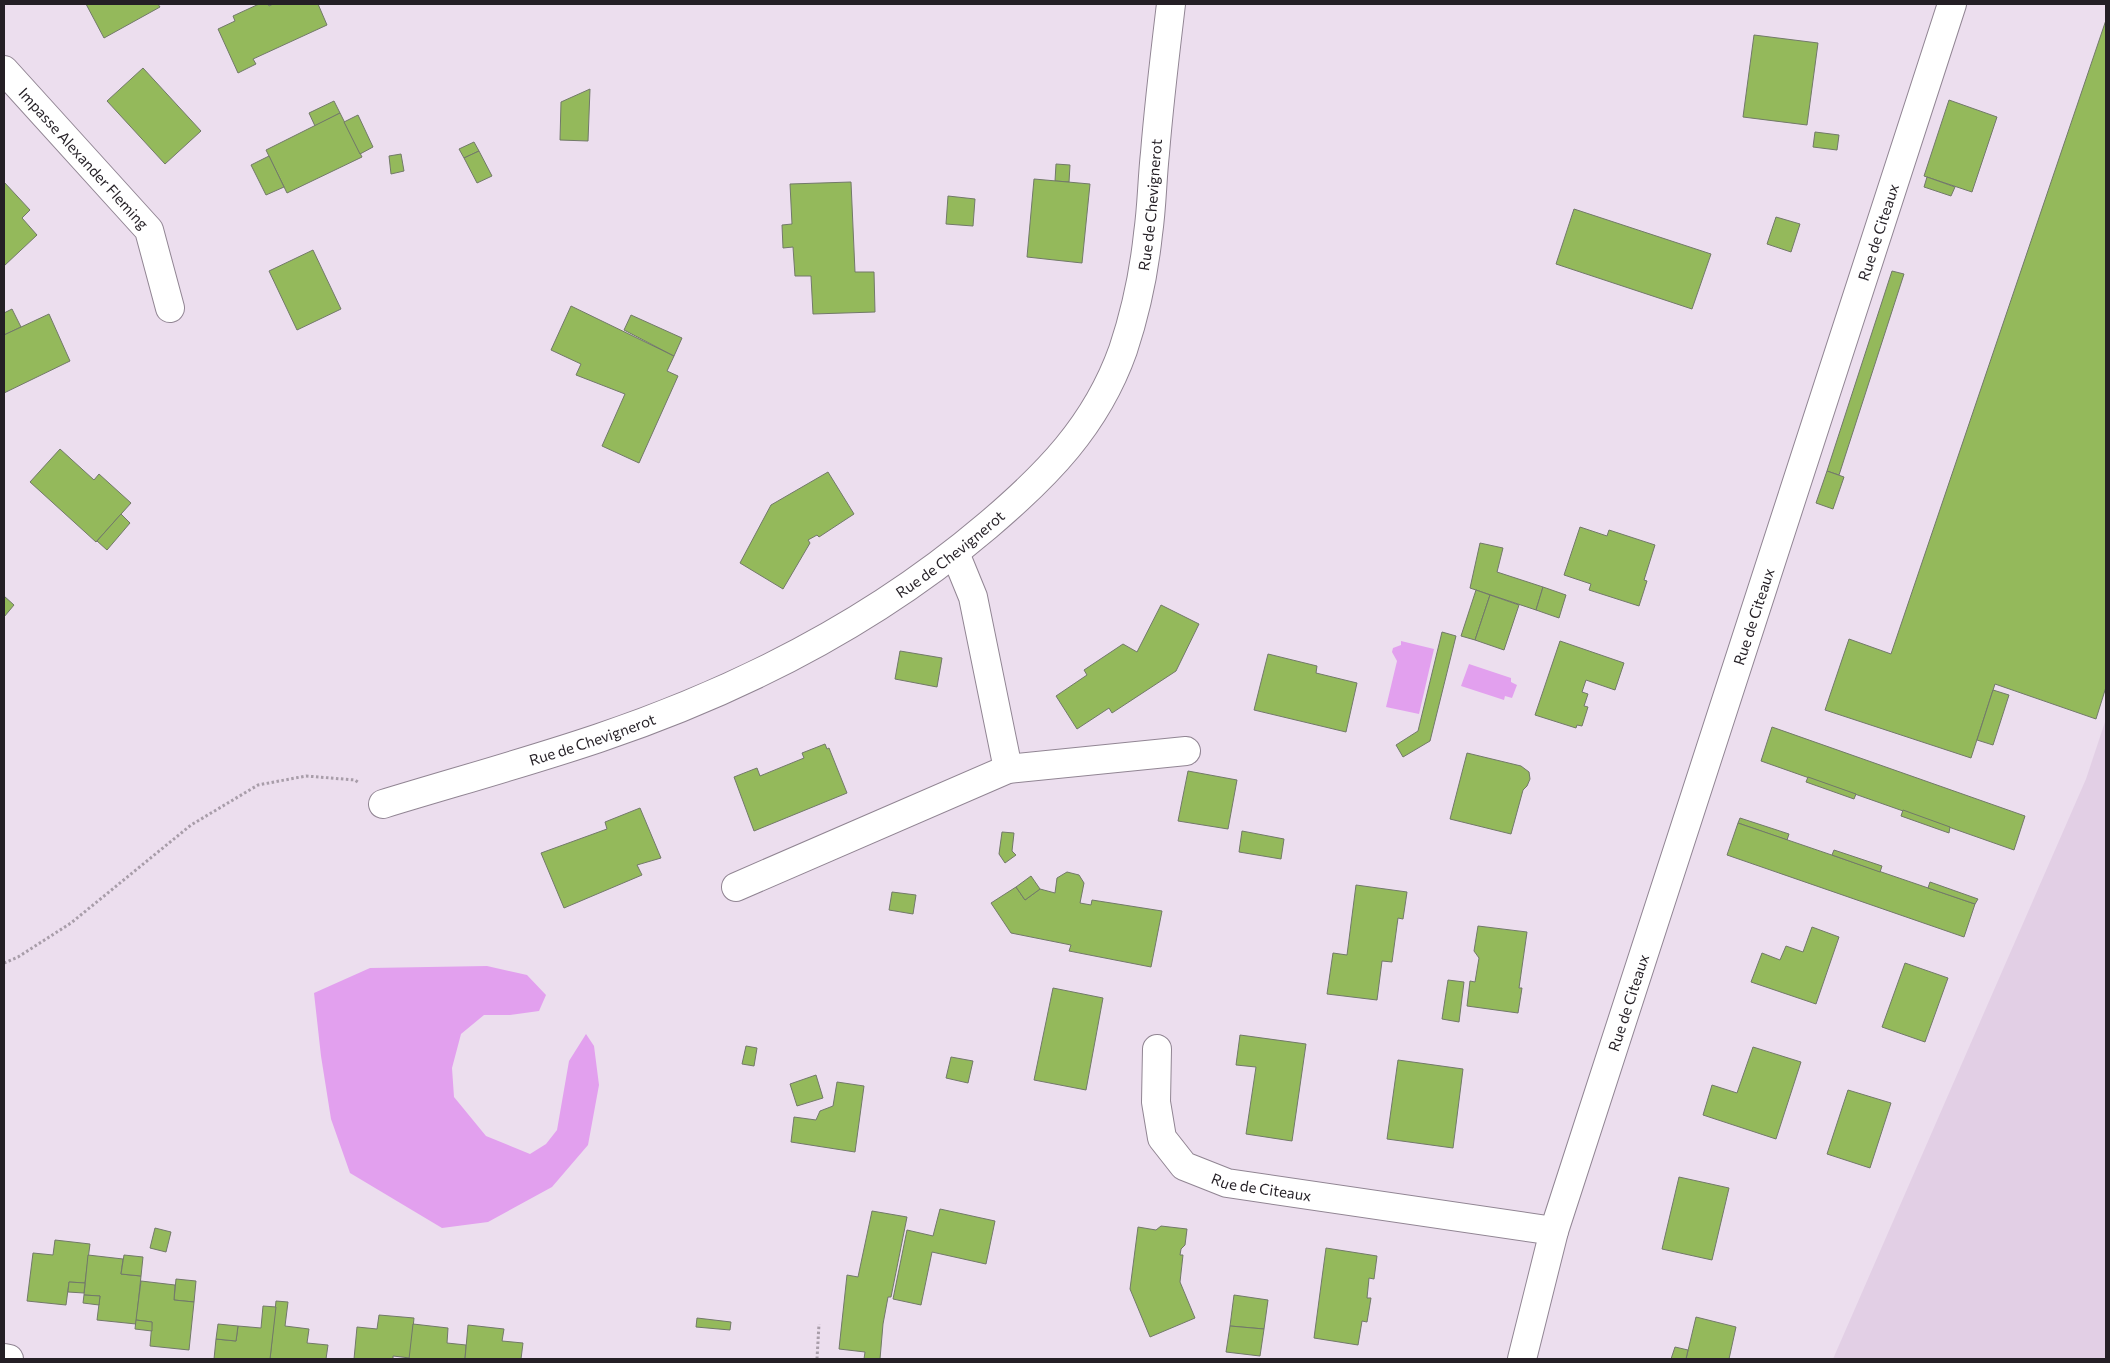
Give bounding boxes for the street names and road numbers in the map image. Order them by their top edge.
street label: Impasse Alexander Fleming [15,84,153,233]
street label: Rue de Chevignerot [1134,138,1165,272]
street label: Rue de Citeaux [1854,181,1902,283]
street label: Rue de Chevignerot [892,506,1008,601]
street label: Rue de Citeaux [1729,566,1777,667]
street label: Rue de Chevignerot [527,709,658,769]
street label: Rue de Citeaux [1604,952,1652,1053]
street label: Rue de Citeaux [1209,1169,1313,1204]

